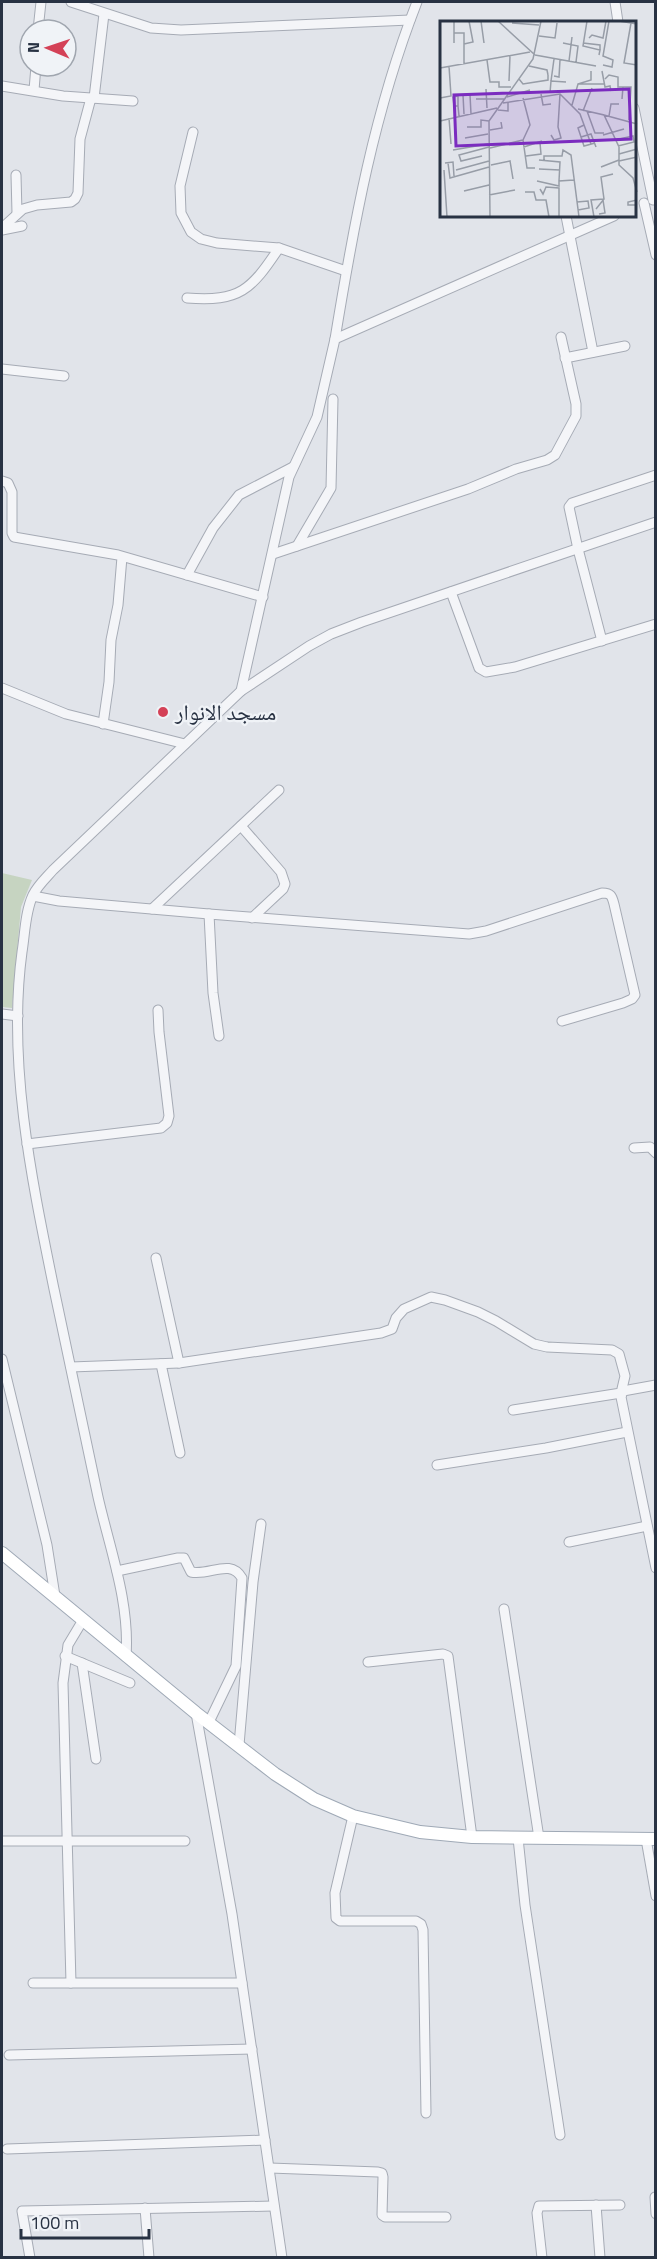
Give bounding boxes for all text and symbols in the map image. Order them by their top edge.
north arrow [18,18,78,78]
inset map [440,21,636,218]
text: N [21,42,45,53]
place label: مسجد الانوار [174,695,276,729]
marker: مسجد الانوار [156,705,170,719]
scale bar [21,2202,148,2240]
text: 100 m [30,2209,79,2236]

